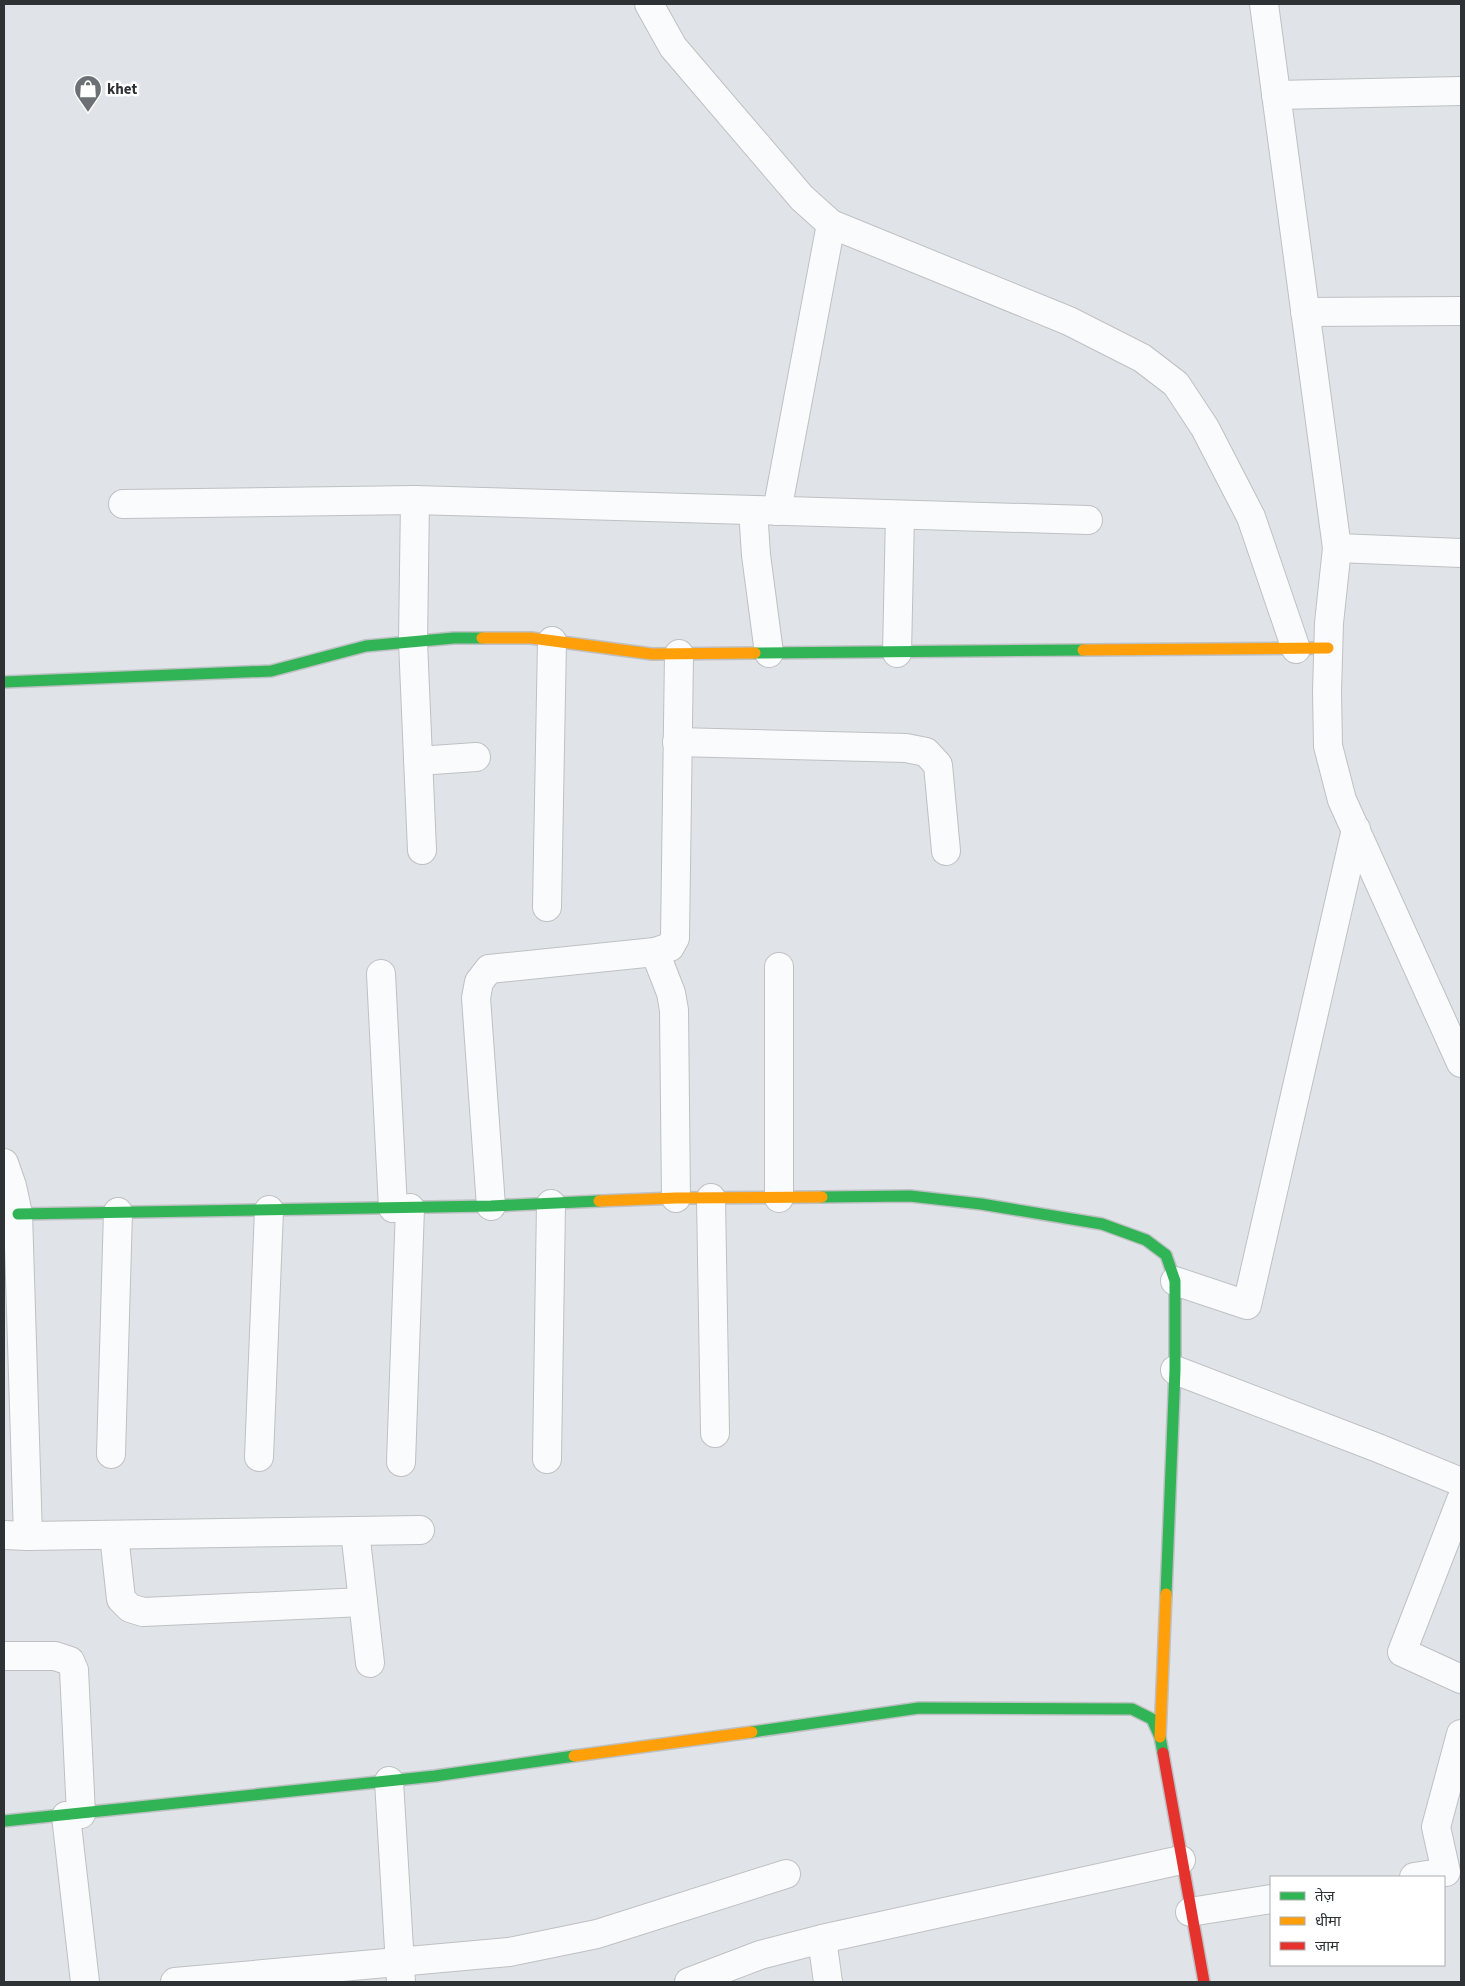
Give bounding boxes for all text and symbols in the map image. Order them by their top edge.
shop icon: khet [73,74,103,113]
place label: khet [107,79,137,100]
legend [1270,1876,1445,1966]
text: तेज़ [1315,1886,1336,1907]
text: धीमा [1315,1911,1342,1932]
text: जाम [1315,1936,1340,1957]

